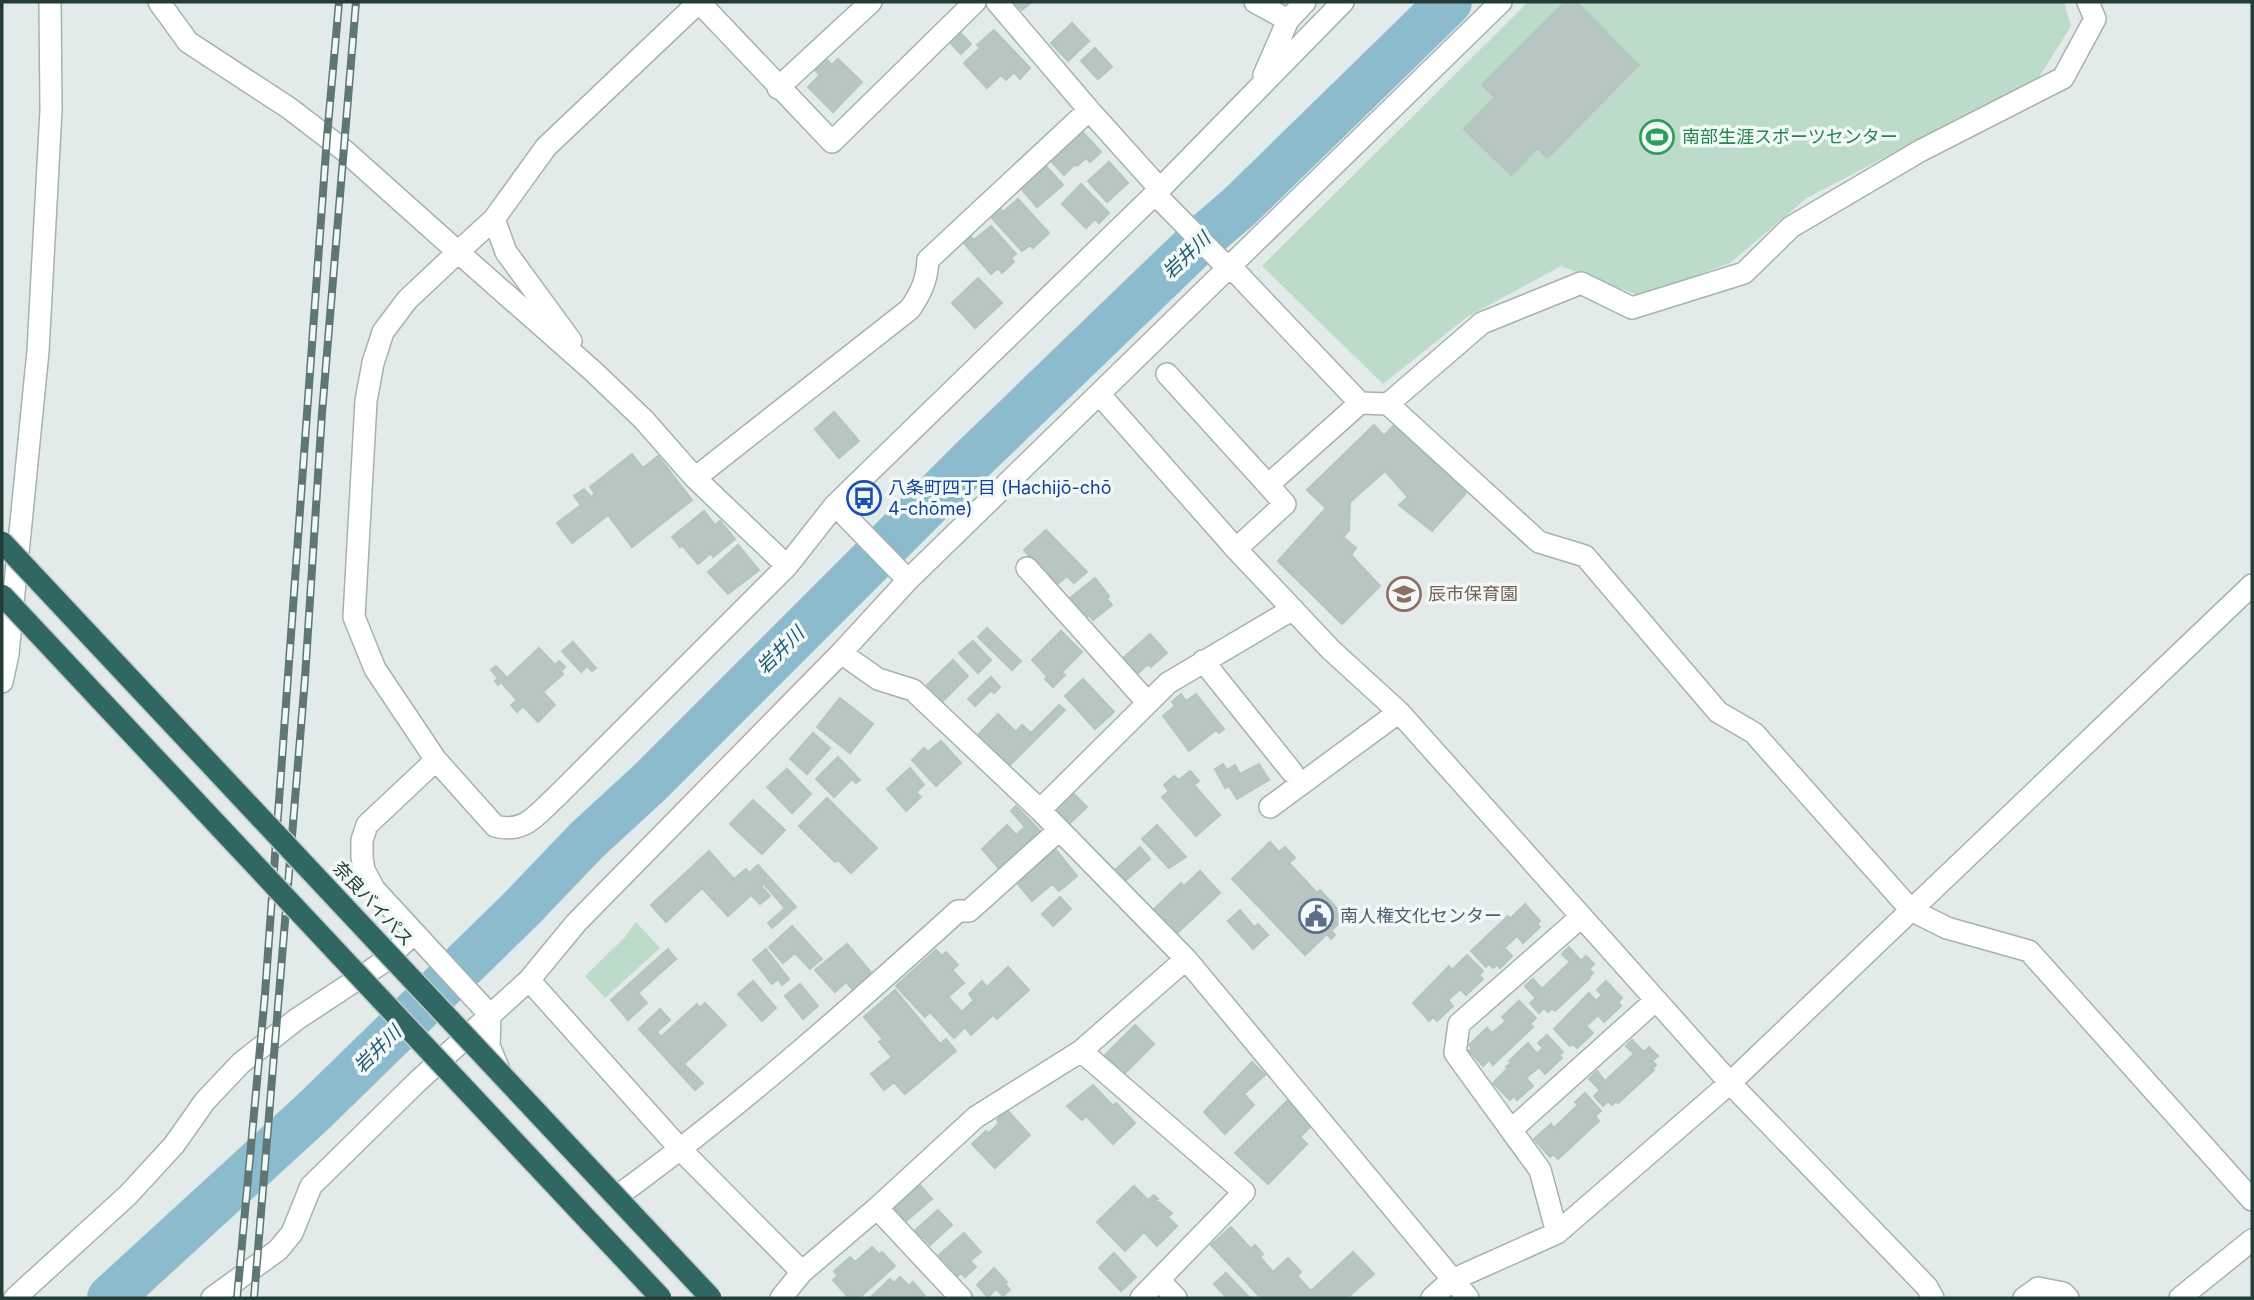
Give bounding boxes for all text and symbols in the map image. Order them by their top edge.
sports icon: 南部生涯スポーツセンター [1638,118,1676,156]
place label: 南部生涯スポーツセンター [1682,126,1898,147]
water label: 岩井川 [1158,226,1216,283]
place label: 八条町四丁目 (Hachijō-chō 4-chōme) [888,477,1112,519]
bus stop icon: 八条町四丁目 (Hachijō-chō 4-chōme) [845,479,883,517]
school or university icon: 辰市保育園 [1385,575,1423,613]
place label: 辰市保育園 [1428,583,1518,604]
water label: 岩井川 [752,621,810,679]
street label: 奈良バイパス [329,857,418,950]
public building icon: 南人権文化センター [1297,897,1335,935]
place label: 南人権文化センター [1340,905,1502,926]
water label: 岩井川 [349,1020,407,1078]

